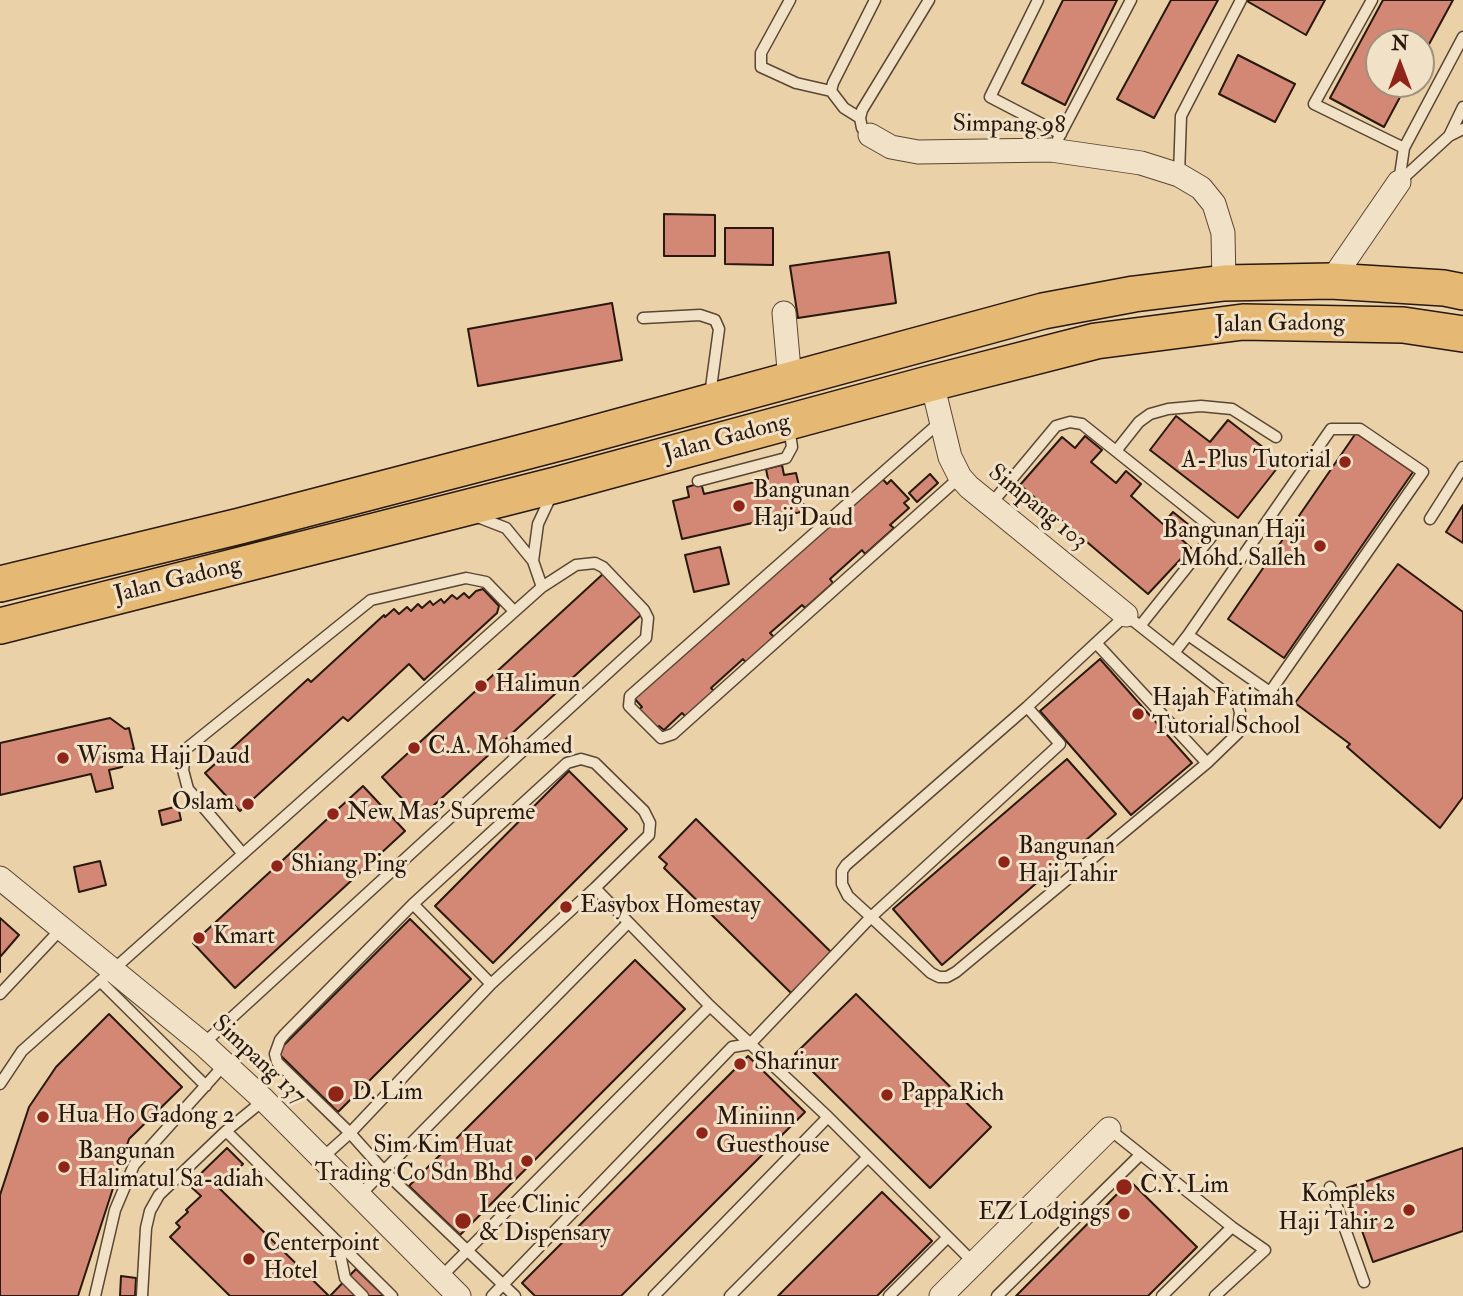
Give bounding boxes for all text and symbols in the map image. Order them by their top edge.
north arrow [1365,28,1435,98]
text: N [1391,32,1409,56]
street label: Simpang 98 [952,111,1066,141]
street label: Jalan Gadong [1215,309,1345,341]
street label: Jalan Gadong [660,408,794,470]
place label: A-Plus Tutorial [1182,448,1331,476]
marker: A-Plus Tutorial [1337,454,1353,470]
street label: Simpang 103 [982,459,1092,557]
place label: Bangunan Haji Daud [753,478,853,534]
marker: Bangunan Haji Daud [731,498,747,514]
place label: Bangunan Haji Mohd. Salleh [1162,518,1306,574]
marker: Bangunan Haji Mohd. Salleh [1312,538,1328,554]
street label: Jalan Gadong [111,551,245,611]
place label: Halimun [495,672,580,700]
marker: Halimun [473,678,489,694]
place label: Hajah Fatimah Tutorial School [1152,686,1300,742]
marker: Hajah Fatimah Tutorial School [1130,706,1146,722]
place label: C.A. Mohamed [428,734,573,762]
marker: C.A. Mohamed [406,740,422,756]
place label: Wisma Haji Daud [77,744,250,772]
marker: Wisma Haji Daud [55,750,71,766]
place label: Oslam [172,790,234,818]
marker: Oslam [240,796,256,812]
place label: New Mas' Supreme [347,800,535,828]
marker: New Mas' Supreme [325,806,341,822]
place label: Bangunan Haji Tahir [1018,834,1117,890]
place label: Shiang Ping [291,852,407,880]
marker: Bangunan Haji Tahir [996,854,1012,870]
marker: Shiang Ping [269,858,285,874]
place label: Easybox Homestay [580,893,760,921]
marker: Easybox Homestay [558,899,574,915]
place label: Kmart [213,924,275,952]
marker: Kmart [191,930,207,946]
street label: Simpang 137 [205,1010,311,1112]
place label: Sharinur [754,1050,839,1078]
marker: Sharinur [732,1056,748,1072]
place label: D. Lim [352,1080,423,1108]
place label: PappaRich [901,1081,1004,1109]
marker: D. Lim [326,1084,346,1104]
marker: PappaRich [879,1087,895,1103]
place label: Hua Ho Gadong 2 [57,1103,235,1131]
place label: Miniinn Guesthouse [716,1105,829,1161]
marker: Hua Ho Gadong 2 [35,1109,51,1125]
marker: Miniinn Guesthouse [694,1125,710,1141]
place label: Sim Kim Huat Trading Co Sdn Bhd [315,1133,513,1189]
place label: Bangunan Halimatul Sa-adiah [78,1139,264,1195]
marker: Sim Kim Huat Trading Co Sdn Bhd [519,1153,535,1169]
marker: Bangunan Halimatul Sa-adiah [56,1159,72,1175]
place label: C.Y. Lim [1140,1173,1229,1201]
marker: C.Y. Lim [1114,1177,1134,1197]
place label: Kompleks Haji Tahir 2 [1278,1182,1395,1238]
place label: Lee Clinic & Dispensary [479,1193,610,1249]
place label: EZ Lodgings [978,1200,1110,1228]
marker: Kompleks Haji Tahir 2 [1401,1202,1417,1218]
marker: EZ Lodgings [1116,1206,1132,1222]
marker: Lee Clinic & Dispensary [453,1211,473,1231]
place label: Centerpoint Hotel [263,1231,380,1287]
marker: Centerpoint Hotel [241,1251,257,1267]

